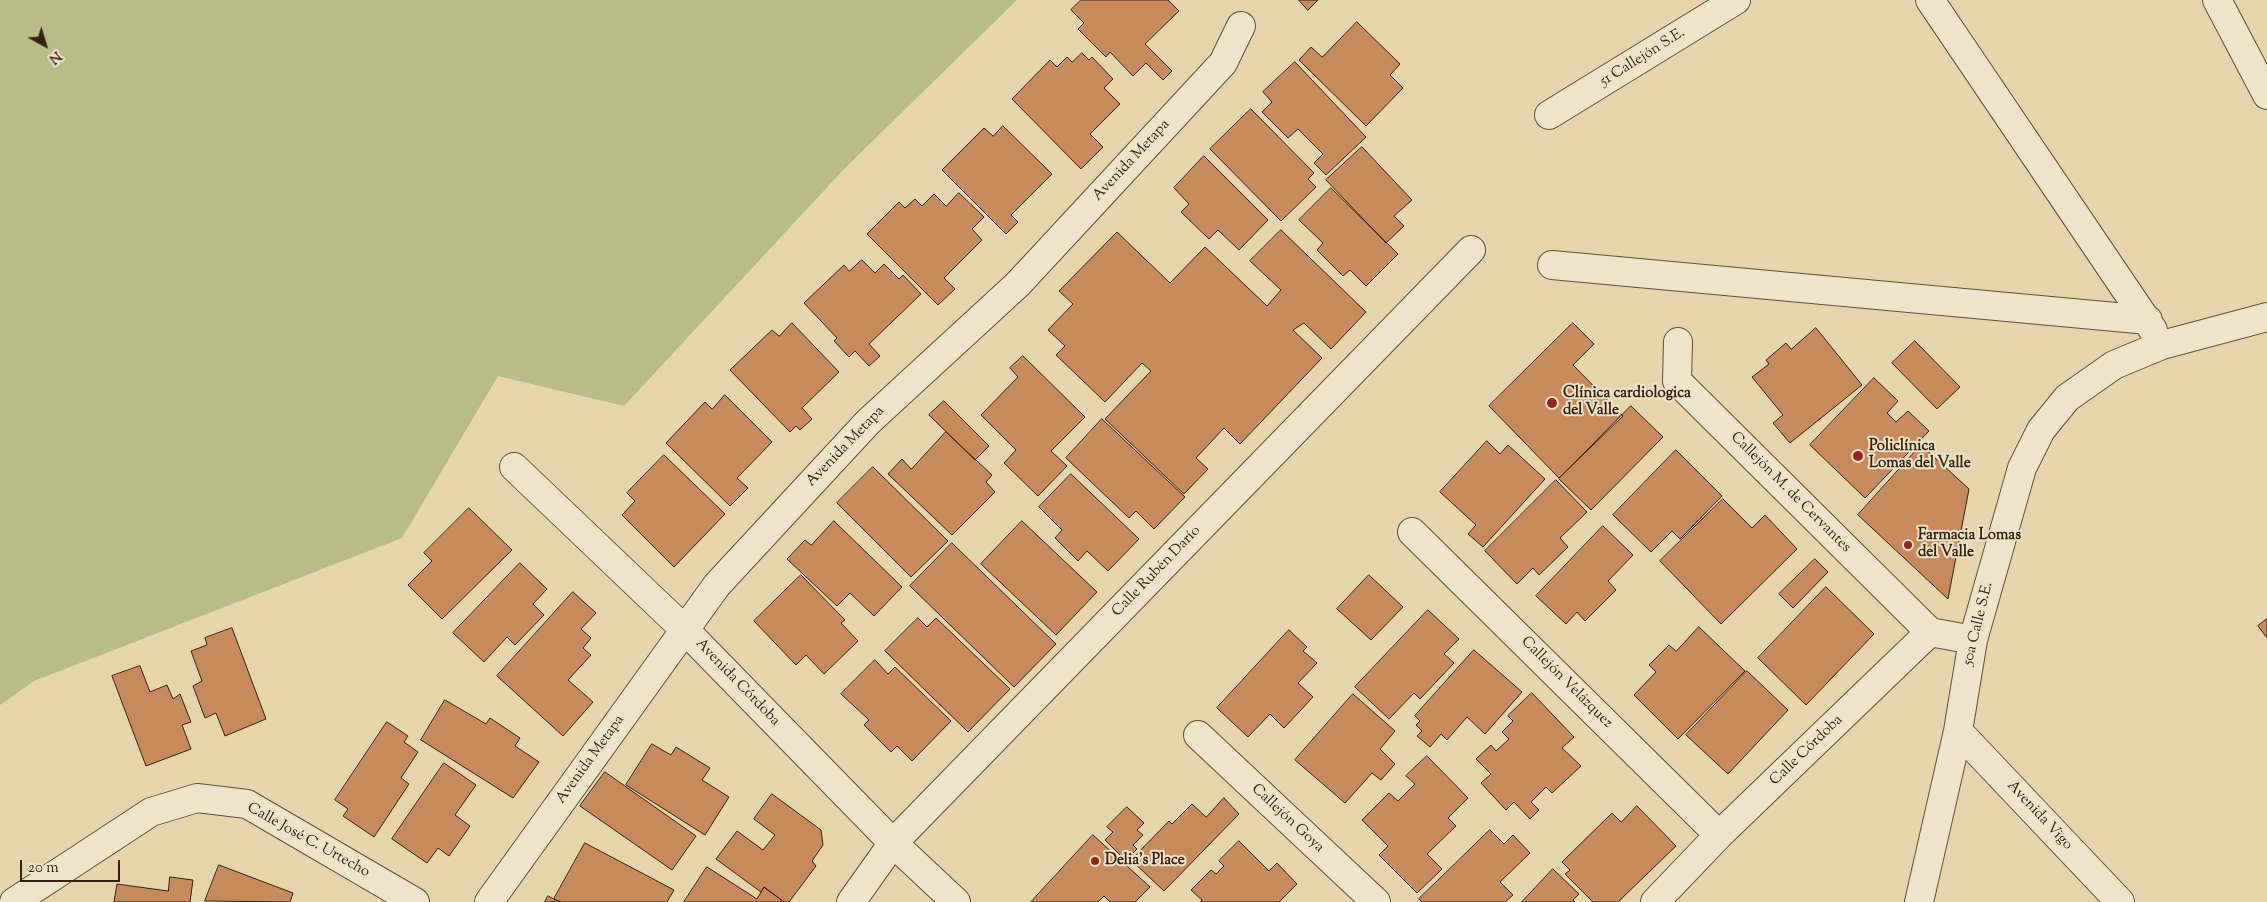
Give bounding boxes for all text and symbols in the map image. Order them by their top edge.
north arrow [20,20,70,70]
street label: 51 Callejón S.E. [1597,25,1689,91]
text: N [44,45,65,68]
street label: Avenida Metapa [1090,116,1174,206]
place label: Clínica cardiologica del Valle [1563,385,1691,420]
marker: Clínica cardiologica del Valle [1545,396,1559,410]
street label: Avenida Metapa [803,403,889,491]
street label: Callejón M. de Cervantes [1726,429,1854,557]
place label: Policlínica Lomas del Valle [1869,438,1971,473]
marker: Policlínica Lomas del Valle [1851,449,1865,463]
street label: Calle Rubén Darío [1109,523,1205,621]
place label: Farmacia Lomas del Valle [1918,527,2021,562]
marker: Farmacia Lomas del Valle [1902,539,1914,551]
street label: 50a Calle S.E. [1960,580,1998,668]
street label: Callejón Velázquez [1516,633,1616,733]
street label: Avenida Córdoba [691,636,783,730]
street label: Avenida Metapa [553,712,629,808]
street label: Calle Córdoba [1767,712,1847,790]
street label: Avenida Vigo [2002,778,2076,854]
street label: Callejón Goya [1247,781,1327,857]
street label: Calle José C. Urtecho [243,800,373,882]
scale bar [22,850,122,882]
place label: Delia's Place [1105,852,1185,870]
marker: Delia's Place [1089,855,1101,867]
text: 20 m [28,858,59,879]

